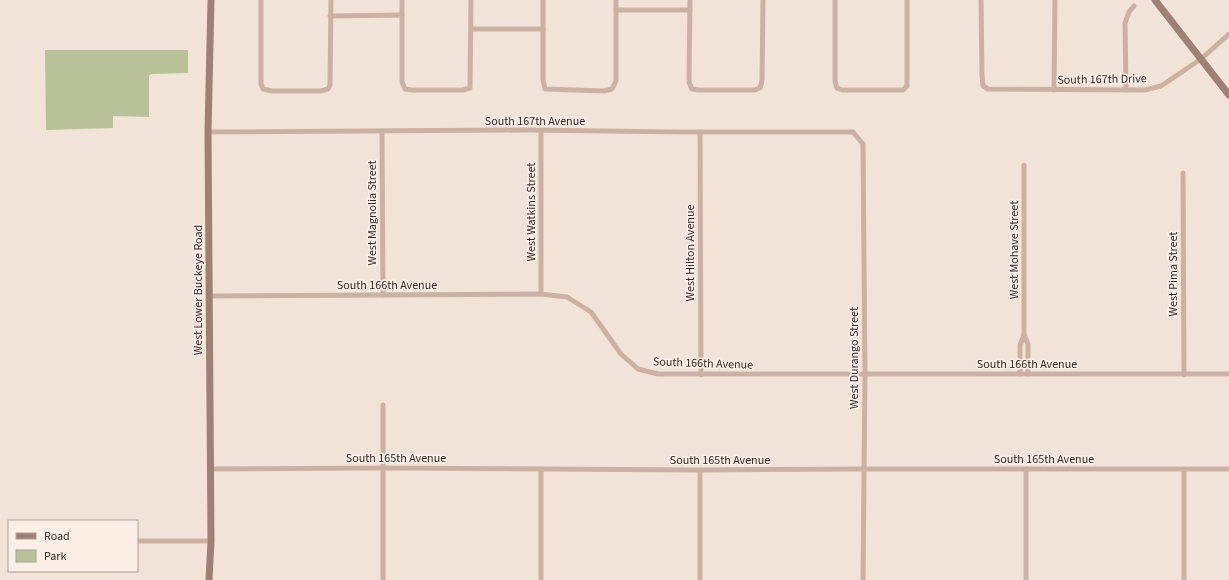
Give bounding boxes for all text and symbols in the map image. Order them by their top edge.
street label: South 167th Drive [1057,70,1147,89]
street label: South 167th Avenue [485,113,585,130]
street label: West Magnolia Street [364,160,381,266]
street label: West Watkins Street [523,163,540,261]
street label: West Mohave Street [1006,201,1023,299]
street label: West Hilton Avenue [682,205,699,301]
street label: West Lower Buckeye Road [190,225,207,355]
street label: West Pima Street [1165,232,1182,316]
street label: South 166th Avenue [337,277,437,294]
street label: West Durango Street [846,307,863,409]
street label: South 166th Avenue [653,353,753,374]
street label: South 166th Avenue [977,356,1077,373]
street label: South 165th Avenue [346,450,446,467]
street label: South 165th Avenue [994,451,1094,468]
street label: South 165th Avenue [670,452,770,469]
legend [8,520,138,572]
text: Road [44,528,70,545]
text: Park [44,548,66,565]

